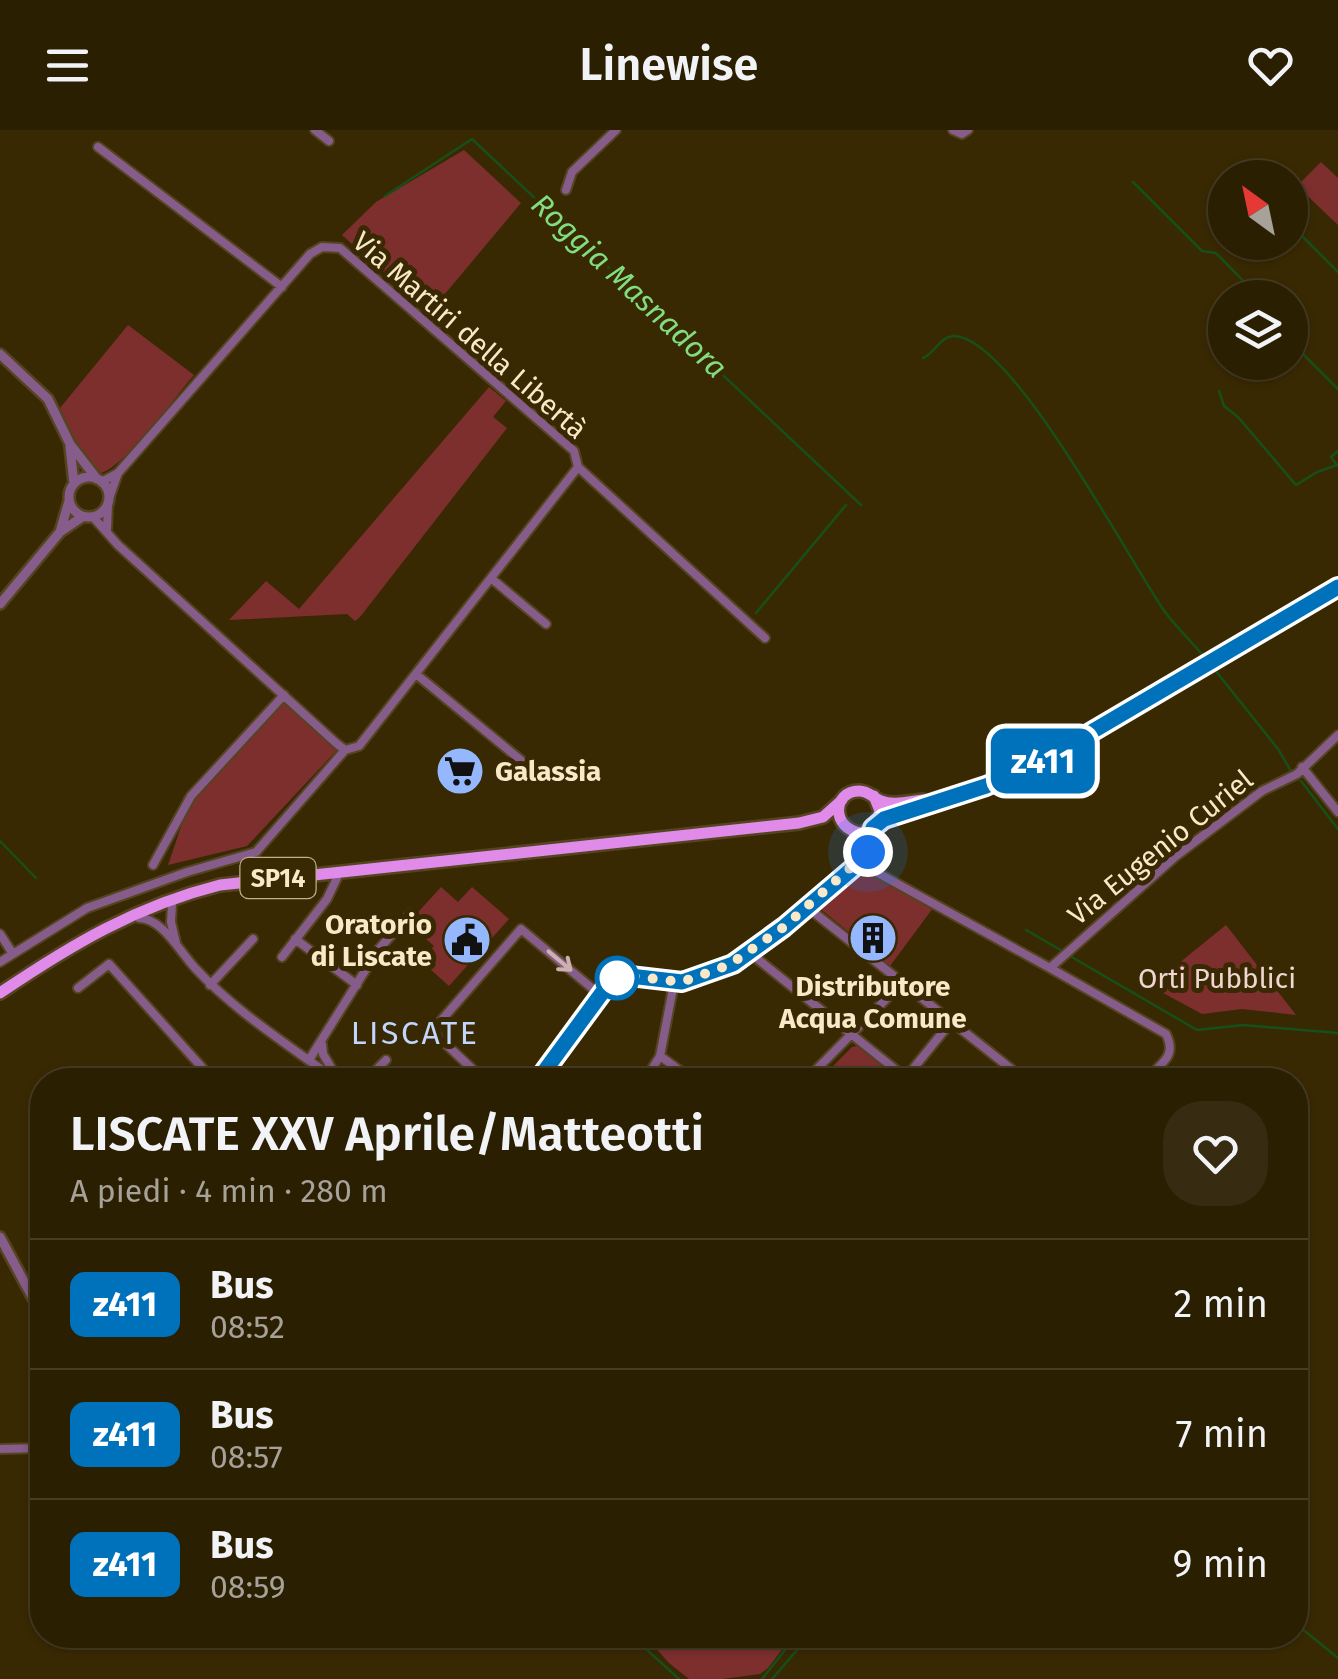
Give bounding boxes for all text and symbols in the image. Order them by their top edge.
icon: menu [40,38,95,93]
text: Linewise [580,38,758,92]
icon: heart [1243,38,1298,93]
north arrow [1208,160,1308,260]
map controls [1208,160,1308,380]
water label: Roggia Masnadora [524,186,734,386]
street label: Via Martiri della Libertà [346,225,593,446]
button: layers [1208,280,1308,380]
line badge: z411 [973,728,1113,794]
text: z411 [1011,740,1075,782]
supermarket icon: Galassia [434,745,486,797]
place label: Galassia [495,755,601,788]
street label: Via Eugenio Curiel [1061,763,1259,932]
your location [843,827,893,877]
road number: SP14 [240,858,316,898]
place label: Oratorio di Liscate [311,908,432,973]
building icon: Distributore Acqua Comune [847,912,899,964]
public building icon: Oratorio di Liscate [441,914,493,966]
one-way arrow [547,950,573,972]
unlabelled marker [596,957,638,999]
park label: Orti Pubblici [1138,962,1296,995]
place label: Distributore Acqua Comune [778,970,967,1035]
district label: LISCATE [351,1014,479,1052]
button: heart [1163,1101,1268,1206]
text: LISCATE XXV Aprile/Matteotti [70,1105,704,1163]
text: A piedi · 4 min · 280 m [70,1172,388,1210]
text: Bus [210,1262,274,1308]
text: 2 min [1174,1281,1268,1327]
text: z411 [93,1283,157,1325]
text: 08:52 [210,1308,285,1346]
text: Bus [210,1392,274,1438]
text: 7 min [1176,1411,1268,1457]
text: z411 [93,1413,157,1455]
text: 08:57 [210,1438,283,1476]
text: Bus [210,1522,274,1568]
text: 9 min [1172,1541,1268,1587]
text: z411 [93,1543,157,1585]
text: 08:59 [210,1568,286,1606]

